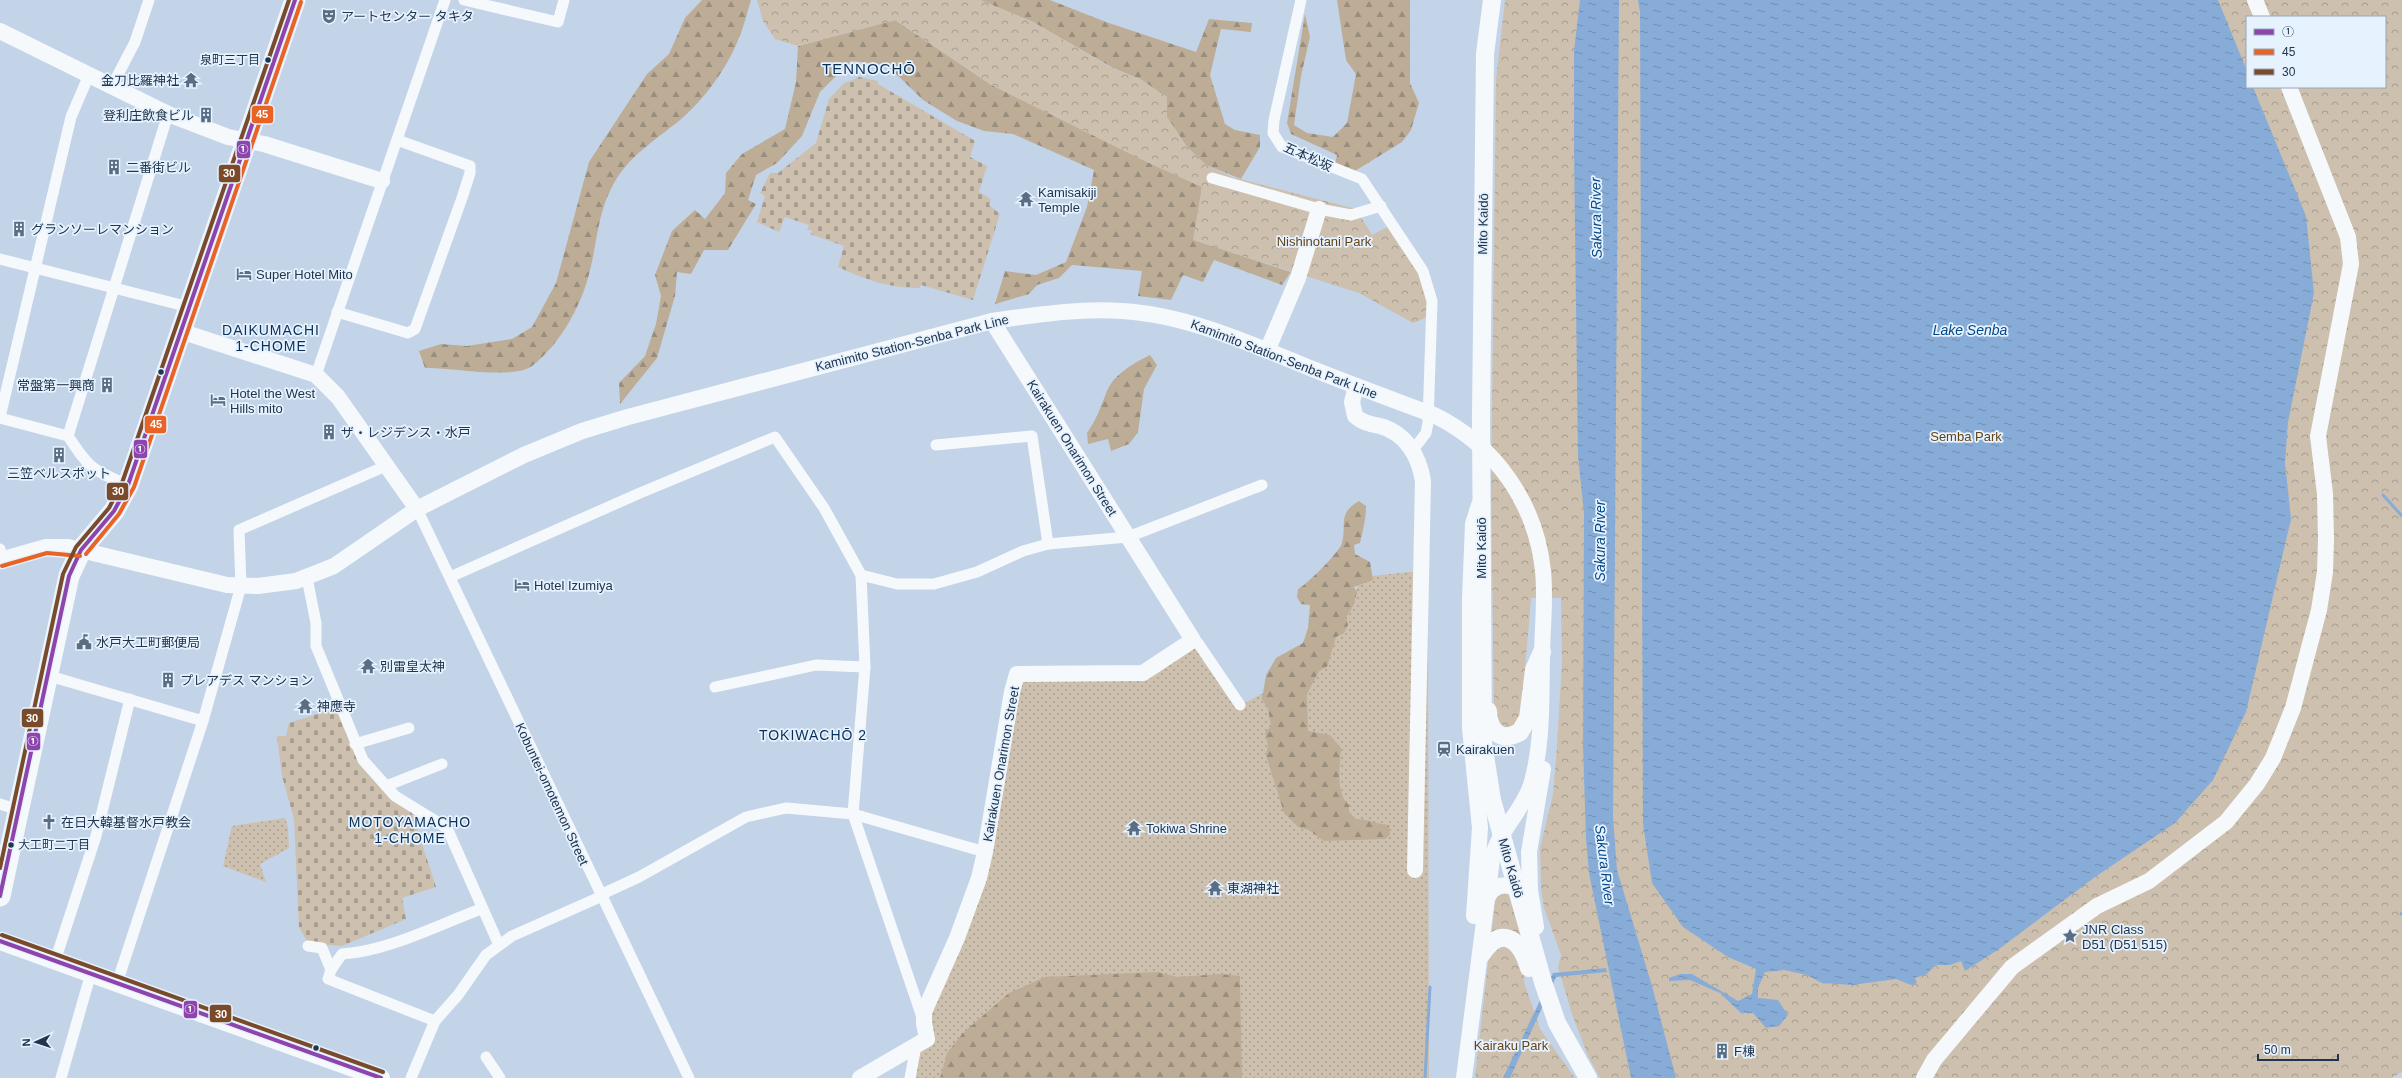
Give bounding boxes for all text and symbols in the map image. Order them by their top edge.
theatre icon: アートセンター タキタ [320,7,338,25]
place label: アートセンター タキタ [341,9,474,24]
legend [2246,16,2386,88]
text: ① [2282,25,2294,39]
text: 45 [2282,45,2296,59]
place label: 泉町三丁目 [200,53,260,67]
marker: 泉町三丁目 [263,55,273,65]
district label: TENNOCHŌ [822,60,916,77]
text: 30 [2282,65,2296,79]
temple icon: 金刀比羅神社 [182,71,200,89]
place label: 金刀比羅神社 [101,73,179,88]
line badge: 45 [251,105,274,124]
building icon: 登利庄飲食ビル [197,106,215,124]
place label: 登利庄飲食ビル [103,108,194,123]
text: 45 [256,108,268,120]
line badge: ① [236,140,251,159]
street label: 五本松坂 [1281,140,1335,174]
text: ① [238,143,249,155]
building icon: 二番街ビル [105,158,123,176]
place label: 二番街ビル [126,160,191,175]
line badge: 30 [218,164,241,183]
text: 30 [223,167,235,179]
water label: Sakura River [1587,176,1605,259]
place label: Kamisakiji Temple [1038,185,1097,215]
temple icon: Kamisakiji Temple [1017,190,1035,208]
street label: Mito Kaidō [1475,193,1491,255]
building icon: グランソーレマンション [10,220,28,238]
place label: グランソーレマンション [31,222,174,237]
park label: Nishinotani Park [1277,234,1372,249]
hotel icon: Super Hotel Mito [235,265,253,283]
place label: Super Hotel Mito [256,267,353,282]
street label: Kamimito Station-Senba Park Line [814,312,1010,374]
street label: Kamimito Station-Senba Park Line [1189,316,1379,402]
district label: DAIKUMACHI 1-CHOME [222,322,320,354]
water label: Lake Senba [1933,322,2008,338]
unlabelled marker [156,367,166,377]
building icon: 常盤第一興商 [98,376,116,394]
street label: Kairakuen Onarimon Street [1024,377,1120,519]
place label: 常盤第一興商 [17,378,95,393]
place label: Hotel the West Hills mito [230,386,315,416]
hotel icon: Hotel the West Hills mito [209,391,227,409]
line badge: 45 [144,415,167,434]
text: 45 [150,418,162,430]
building icon: ザ・レジデンス・水戸 [320,423,338,441]
place label: ザ・レジデンス・水戸 [341,425,471,440]
park label: Semba Park [1930,429,2002,444]
line badge: ① [133,439,148,459]
text: ① [135,443,146,455]
building icon: 三笠ベルスポット [50,446,68,464]
place label: 三笠ベルスポット [7,466,111,481]
line badge: 30 [106,482,129,501]
text: 30 [112,485,124,497]
water label: Sakura River [1592,499,1608,581]
street label: Mito Kaidō [1474,517,1489,579]
hotel icon: Hotel Izumiya [513,576,531,594]
place label: Hotel Izumiya [534,578,614,593]
public building icon: 水戸大工町郵便局 [75,633,93,651]
place label: 水戸大工町郵便局 [96,635,200,650]
temple icon: 別雷皇太神 [359,657,377,675]
place label: 別雷皇太神 [380,659,445,674]
building icon: プレアデス マンション [159,671,177,689]
place label: プレアデス マンション [180,673,314,688]
street label: Kairakuen Onarimon Street [980,685,1022,843]
temple icon: 神應寺 [296,697,314,715]
place label: 神應寺 [317,699,356,714]
line badge: 30 [21,708,44,728]
text: 30 [26,712,38,724]
street label: Kobuntei-omotemon Street [512,720,592,868]
district label: TOKIWACHŌ 2 [759,727,867,743]
line badge: ① [26,732,41,751]
text: ① [28,735,39,747]
station icon: Kairakuen [1435,740,1453,758]
place label: Kairakuen [1456,742,1515,757]
church icon: 在日大韓基督水戸教会 [40,813,58,831]
district label: MOTOYAMACHO 1-CHOME [349,814,471,846]
place label: 在日大韓基督水戸教会 [61,815,191,830]
temple icon: Tokiwa Shrine [1125,819,1143,837]
place label: Tokiwa Shrine [1146,821,1227,836]
water label: Sakura River [1592,824,1618,907]
street label: Mito Kaidō [1495,836,1527,900]
place label: 大工町二丁目 [18,838,90,852]
marker: 大工町二丁目 [6,840,16,850]
temple icon: 東湖神社 [1206,879,1224,897]
place label: 東湖神社 [1227,881,1279,896]
place label: JNR Class D51 (D51 515) [2082,922,2167,952]
place icon: JNR Class D51 (D51 515) [2061,927,2079,945]
line badge: ① [183,1000,198,1019]
text: ① [185,1003,196,1015]
line badge: 30 [209,1004,232,1023]
text: 30 [215,1008,227,1020]
north arrow [16,1022,56,1062]
scale bar [2258,1036,2338,1062]
text: N [20,1038,32,1047]
park label: Kairaku Park [1474,1038,1549,1053]
building icon: F棟 [1713,1042,1731,1060]
unlabelled marker [311,1043,321,1053]
text: 50 m [2264,1043,2291,1057]
place label: F棟 [1734,1044,1755,1059]

